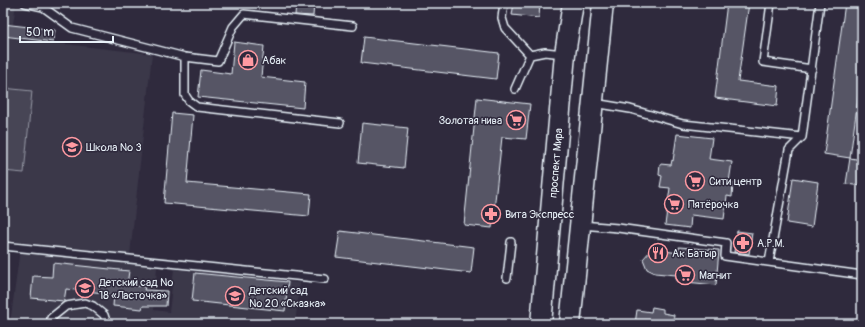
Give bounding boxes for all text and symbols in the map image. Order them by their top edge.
scale bar [20,18,113,44]
text: 50 m [26,25,54,40]
shop icon: Абак [237,49,259,71]
place label: Абак [262,54,287,67]
supermarket icon: Золотая нива [505,109,527,131]
place label: Золотая нива [439,114,502,127]
street label: проспект Мира [546,128,566,198]
school or university icon: Школа № 3 [61,136,83,158]
place label: Школа № 3 [86,141,142,154]
supermarket icon: Сити центр [684,170,706,192]
place label: Сити центр [709,175,762,188]
supermarket icon: Пятёрочка [663,193,685,215]
place label: Пятёрочка [688,198,739,211]
pharmacy icon: Вита Экспресс [480,203,502,225]
place label: Вита Экспресс [505,208,575,221]
pharmacy icon: А.Р.М. [732,232,754,254]
place label: А.Р.М. [757,237,785,250]
restaurant icon: Ак Батыр [647,242,669,264]
place label: Ак Батыр [672,247,717,260]
supermarket icon: Магнит [674,264,696,286]
place label: Магнит [699,269,732,282]
place label: Детский сад № 18 «Ласточка» [98,276,174,302]
school or university icon: Детский сад № 18 «Ласточка» [74,277,96,299]
place label: Детский сад № 20 «Сказка» [248,284,326,310]
school or university icon: Детский сад № 20 «Сказка» [224,285,246,307]

